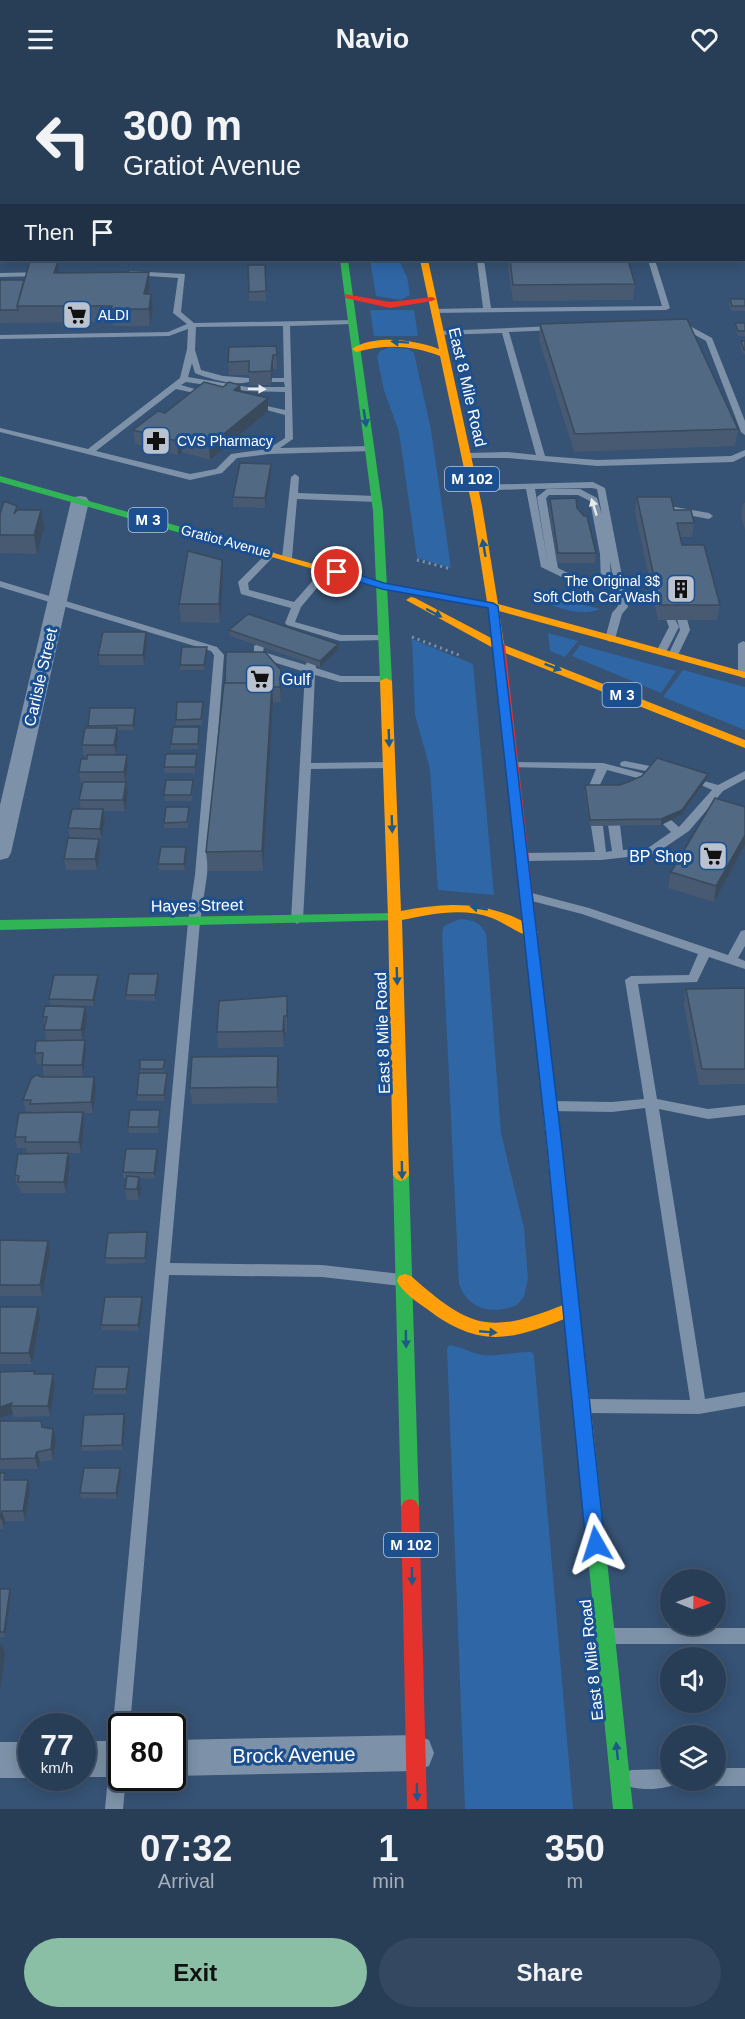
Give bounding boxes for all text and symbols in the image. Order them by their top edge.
icon: menu [24,23,57,56]
icon: heart [688,23,721,56]
text: Navio [336,24,409,54]
icon: left [24,102,102,180]
text: 300 m [123,102,242,149]
text: Gratiot Avenue [123,151,301,181]
icon: arrive [86,216,119,249]
text: Then [24,220,74,245]
supermarket icon: ALDI [61,299,93,331]
place label: ALDI [98,307,129,323]
street label: East 8 Mile Road [446,326,489,448]
one-way arrow [391,337,410,347]
one-way arrow [248,385,267,394]
one-way arrow [361,408,370,427]
pharmacy icon: CVS Pharmacy [140,425,172,457]
place label: CVS Pharmacy [177,433,273,449]
road number: M 102 [445,467,499,491]
one-way arrow [589,498,598,516]
road number: M 3 [128,508,168,532]
street label: Gratiot Avenue [179,521,273,561]
one-way arrow [479,538,488,557]
pin [311,546,362,597]
icon: arrive [320,555,353,588]
place label: The Original 3$ Soft Cloth Car Wash [533,573,660,605]
building icon: The Original 3$ Soft Cloth Car Wash [665,573,697,605]
one-way arrow [426,608,443,618]
street label: Carlisle Street [21,626,60,728]
supermarket icon: Gulf [244,663,276,695]
one-way arrow [545,663,563,673]
place label: Gulf [281,671,311,688]
road number: M 3 [602,683,642,707]
one-way arrow [384,729,393,748]
one-way arrow [387,814,396,833]
supermarket icon: BP Shop [697,840,729,872]
place label: BP Shop [629,848,692,865]
street label: Hayes Street [151,896,244,915]
one-way arrow [469,903,488,912]
one-way arrow [392,966,401,985]
street label: East 8 Mile Road [372,972,393,1094]
one-way arrow [397,1161,407,1180]
one-way arrow [479,1327,498,1337]
one-way arrow [401,1330,411,1349]
position arrow [564,1512,628,1576]
road number: M 102 [384,1533,438,1557]
one-way arrow [407,1567,417,1586]
north arrow [660,1569,726,1635]
map controls [660,1569,726,1791]
street label: East 8 Mile Road [577,1598,606,1721]
button: sound [660,1647,726,1713]
speed limit sign: 80 [108,1713,186,1791]
button: layers [660,1725,726,1791]
text: 77 [40,1728,74,1761]
one-way arrow [612,1741,622,1760]
street label: Brock Avenue [232,1743,356,1767]
text: km/h [41,1759,73,1776]
one-way arrow [412,1783,422,1802]
text: 07:32 [140,1828,232,1869]
text: 1 [378,1828,398,1869]
text: 350 [545,1828,605,1869]
text: Arrival [158,1870,215,1892]
text: min [372,1870,405,1892]
text: m [566,1870,583,1892]
button: Exit [24,1938,367,2007]
button: Share [379,1938,721,2007]

